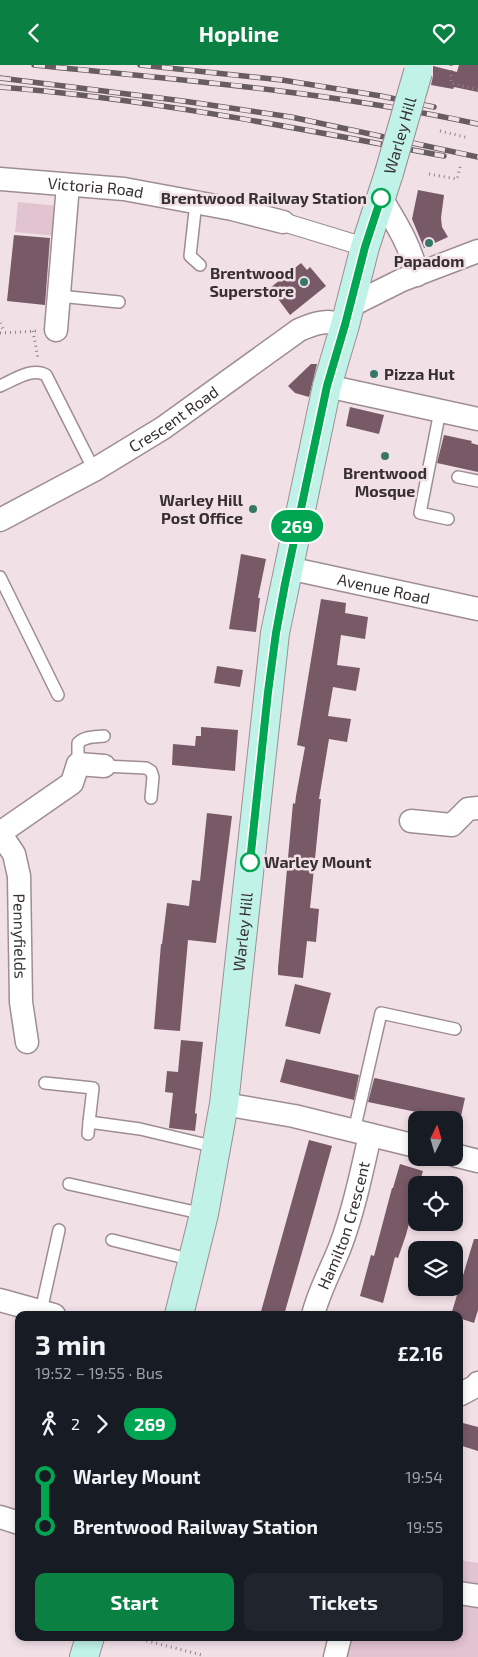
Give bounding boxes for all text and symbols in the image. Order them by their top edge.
icon: back [20,19,48,47]
icon: heart [430,19,458,47]
text: Hopline [199,20,279,46]
street label: Warley Hill [379,94,419,176]
street label: Victoria Road [47,173,145,201]
place label: Brentwood Railway Station [161,188,367,208]
marker: Brentwood Railway Station [371,188,391,208]
marker: Papadom [423,237,435,249]
place label: Papadom [394,251,464,270]
place label: Brentwood Superstore [209,263,294,300]
marker: Brentwood Superstore [298,276,310,288]
place label: Pizza Hut [384,364,455,383]
marker: Pizza Hut [368,368,380,380]
street label: Crescent Road [125,381,222,456]
marker: Brentwood Mosque [379,450,391,462]
place label: Brentwood Mosque [343,463,427,500]
place label: Warley Hill Post Office [159,490,244,527]
marker: Warley Hill Post Office [247,503,259,515]
line badge: 269 [268,510,326,542]
text: 269 [281,515,313,537]
street label: Avenue Road [336,569,432,607]
marker: Warley Mount [240,852,260,872]
place label: Warley Mount [264,852,372,872]
street label: Warley Hill [228,891,256,972]
street label: Pennyfields [10,893,31,979]
north arrow [408,1111,462,1166]
map controls [408,1111,463,1296]
street label: Hamilton Crescent [313,1159,373,1292]
button: locate [408,1176,463,1231]
button: layers [408,1241,463,1296]
text: 3 min [35,1327,106,1361]
text: £2.16 [398,1342,443,1365]
text: 19:52 – 19:55 · Bus [35,1363,163,1382]
icon: walk [35,1410,63,1438]
icon: forward [88,1410,116,1438]
text: 269 [134,1413,166,1435]
text: 2 [71,1414,80,1433]
text: Warley Mount [73,1465,201,1488]
text: 19:54 [405,1467,443,1486]
text: Brentwood Railway Station [73,1515,318,1538]
text: 19:55 [407,1517,443,1536]
button: Start [35,1573,234,1631]
button: Tickets [244,1573,443,1631]

